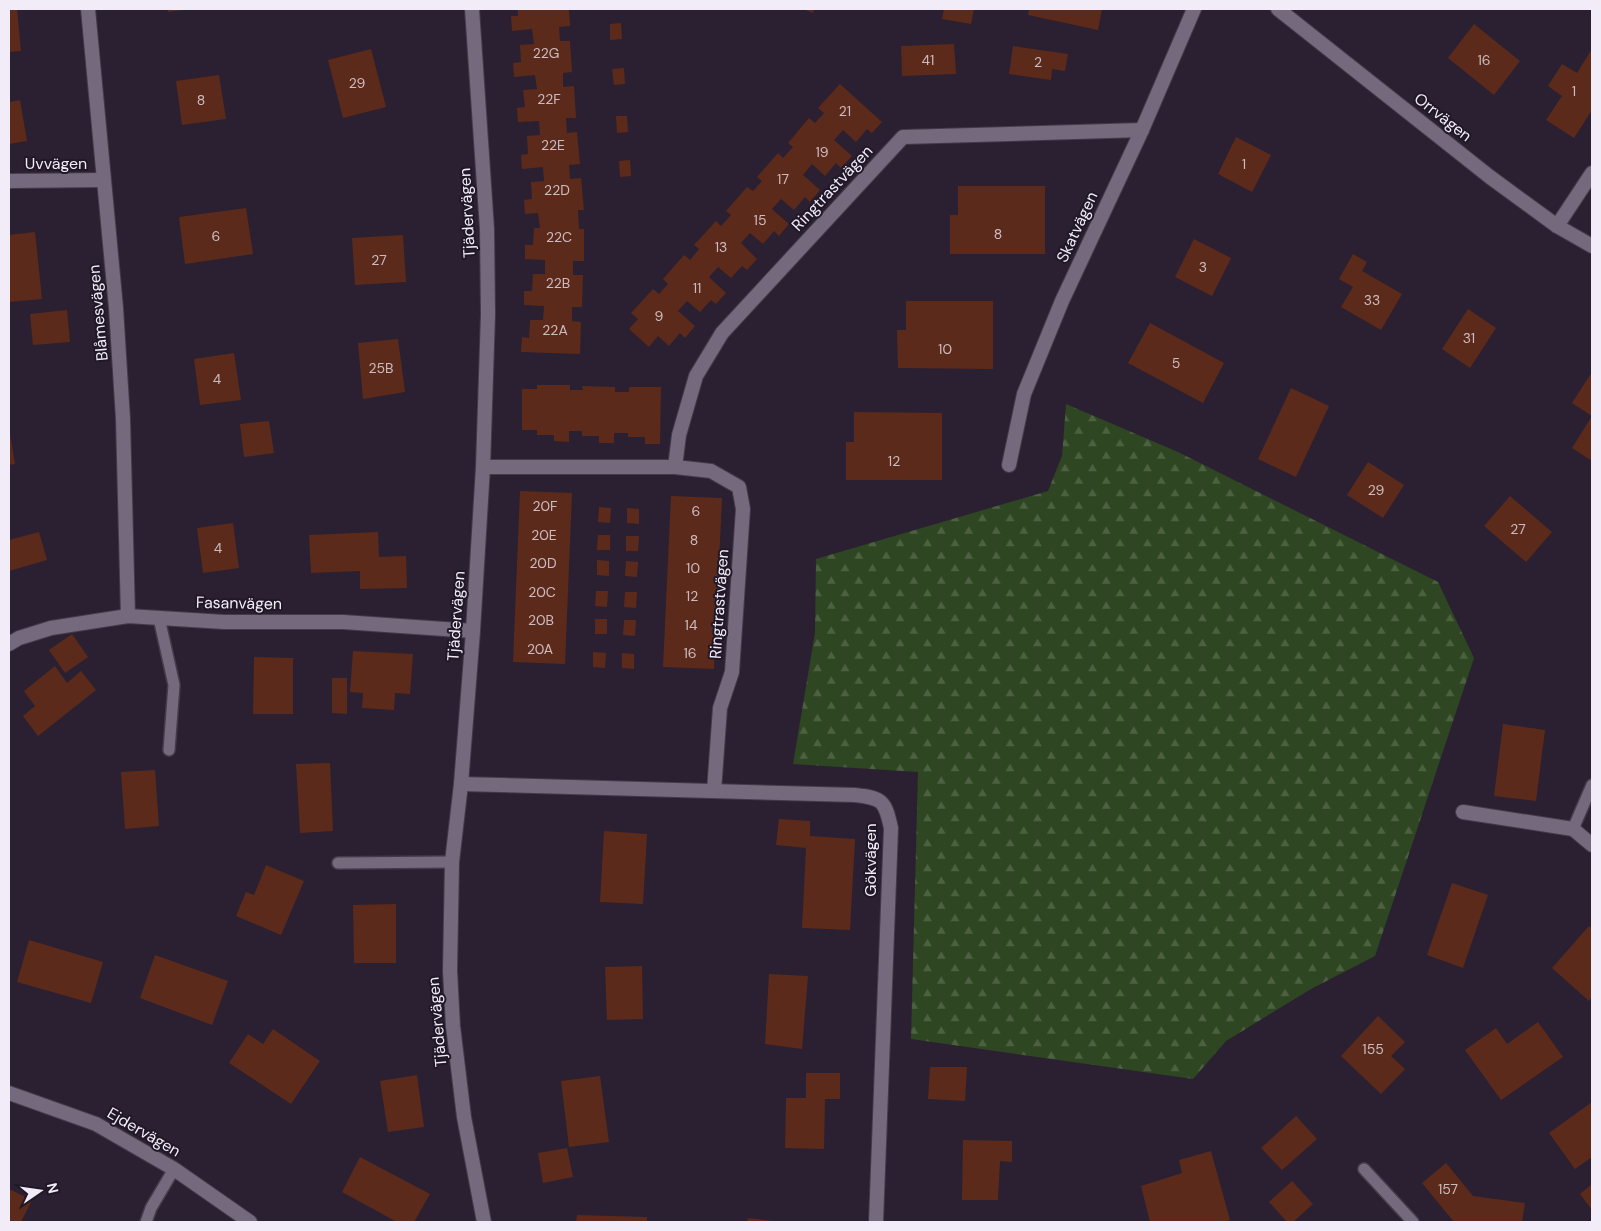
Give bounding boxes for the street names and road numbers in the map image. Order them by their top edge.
street label: Orrvägen [1410,88,1476,146]
street label: Ringtrastvägen [787,141,877,235]
street label: Uvvägen [25,153,87,174]
street label: Tjädervägen [454,167,480,259]
street label: Skatvägen [1051,188,1103,266]
street label: Blåmesvägen [83,264,113,362]
street label: Ringtrastvägen [705,548,733,660]
street label: Tjädervägen [442,570,470,662]
street label: Fasanvägen [196,592,282,614]
street label: Gökvägen [860,823,881,897]
street label: Tjädervägen [423,976,451,1068]
street label: Ejdervägen [103,1103,185,1161]

